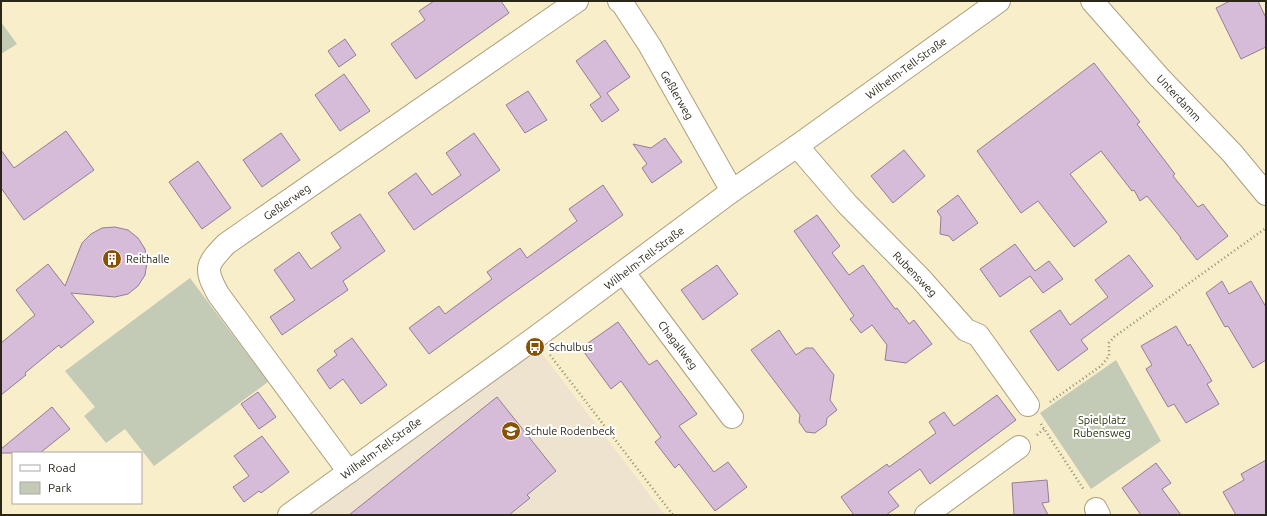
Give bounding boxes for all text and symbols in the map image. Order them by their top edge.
street label: Wilhelm-Tell-Straße [863,35,949,101]
street label: Geßlerweg [658,69,696,121]
street label: Unterdamm [1154,72,1204,124]
street label: Geßlerweg [261,182,313,222]
street label: Wilhelm-Tell-Straße [602,224,686,292]
building icon: Reithalle [101,248,123,270]
street label: Rubensweg [891,249,939,299]
place label: Reithalle [126,253,170,265]
street label: Chagallweg [656,318,700,372]
bus stop icon: Schulbus [524,336,546,358]
place label: Schulbus [549,341,593,353]
park label: Spielplatz Rubensweg [1073,414,1131,439]
street label: Wilhelm-Tell-Straße [338,415,424,481]
school or university icon: Schule Rodenbeck [500,420,522,442]
place label: Schule Rodenbeck [525,425,616,437]
legend [12,452,142,504]
text: Road [48,461,76,474]
text: Park [48,481,72,494]

